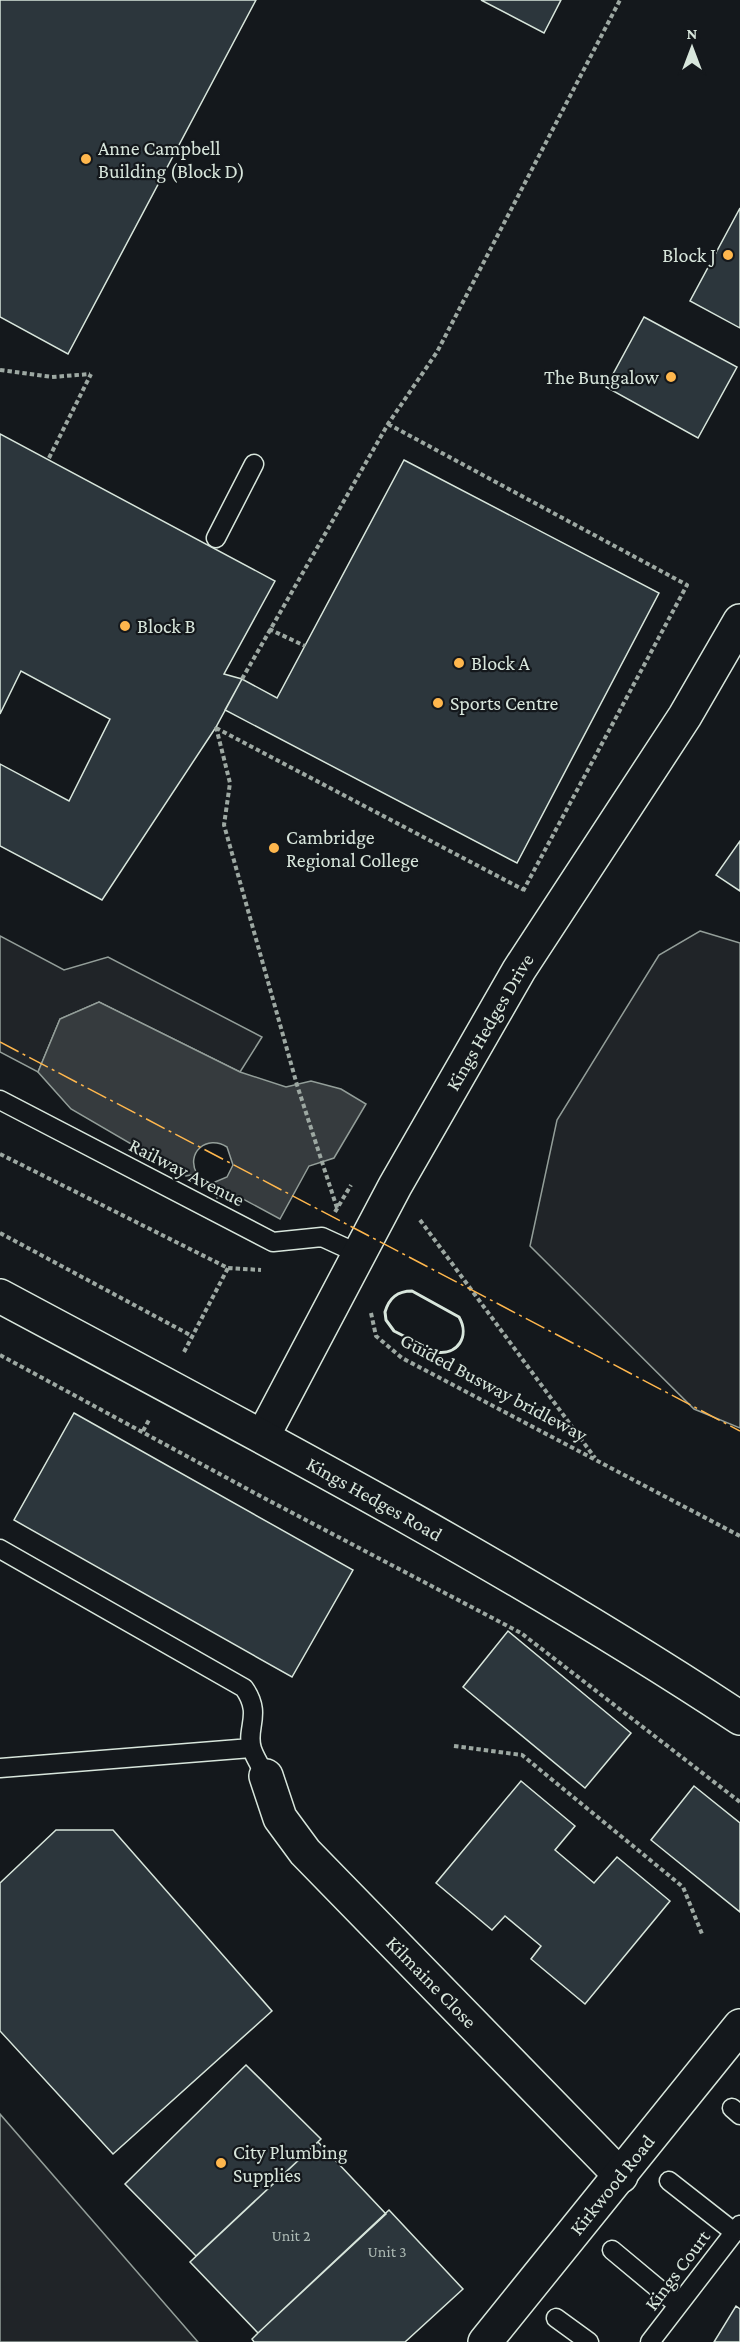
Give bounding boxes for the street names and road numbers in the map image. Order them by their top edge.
street label: Kings Hedges Drive [441,949,538,1094]
street label: Railway Avenue [125,1134,248,1211]
street label: Guided Busway bridleway [396,1328,592,1447]
street label: Kings Hedges Road [303,1452,447,1546]
street label: Kilmaine Close [382,1931,481,2033]
street label: Kirkwood Road [565,2130,659,2239]
street label: Kings Court [640,2225,715,2315]

